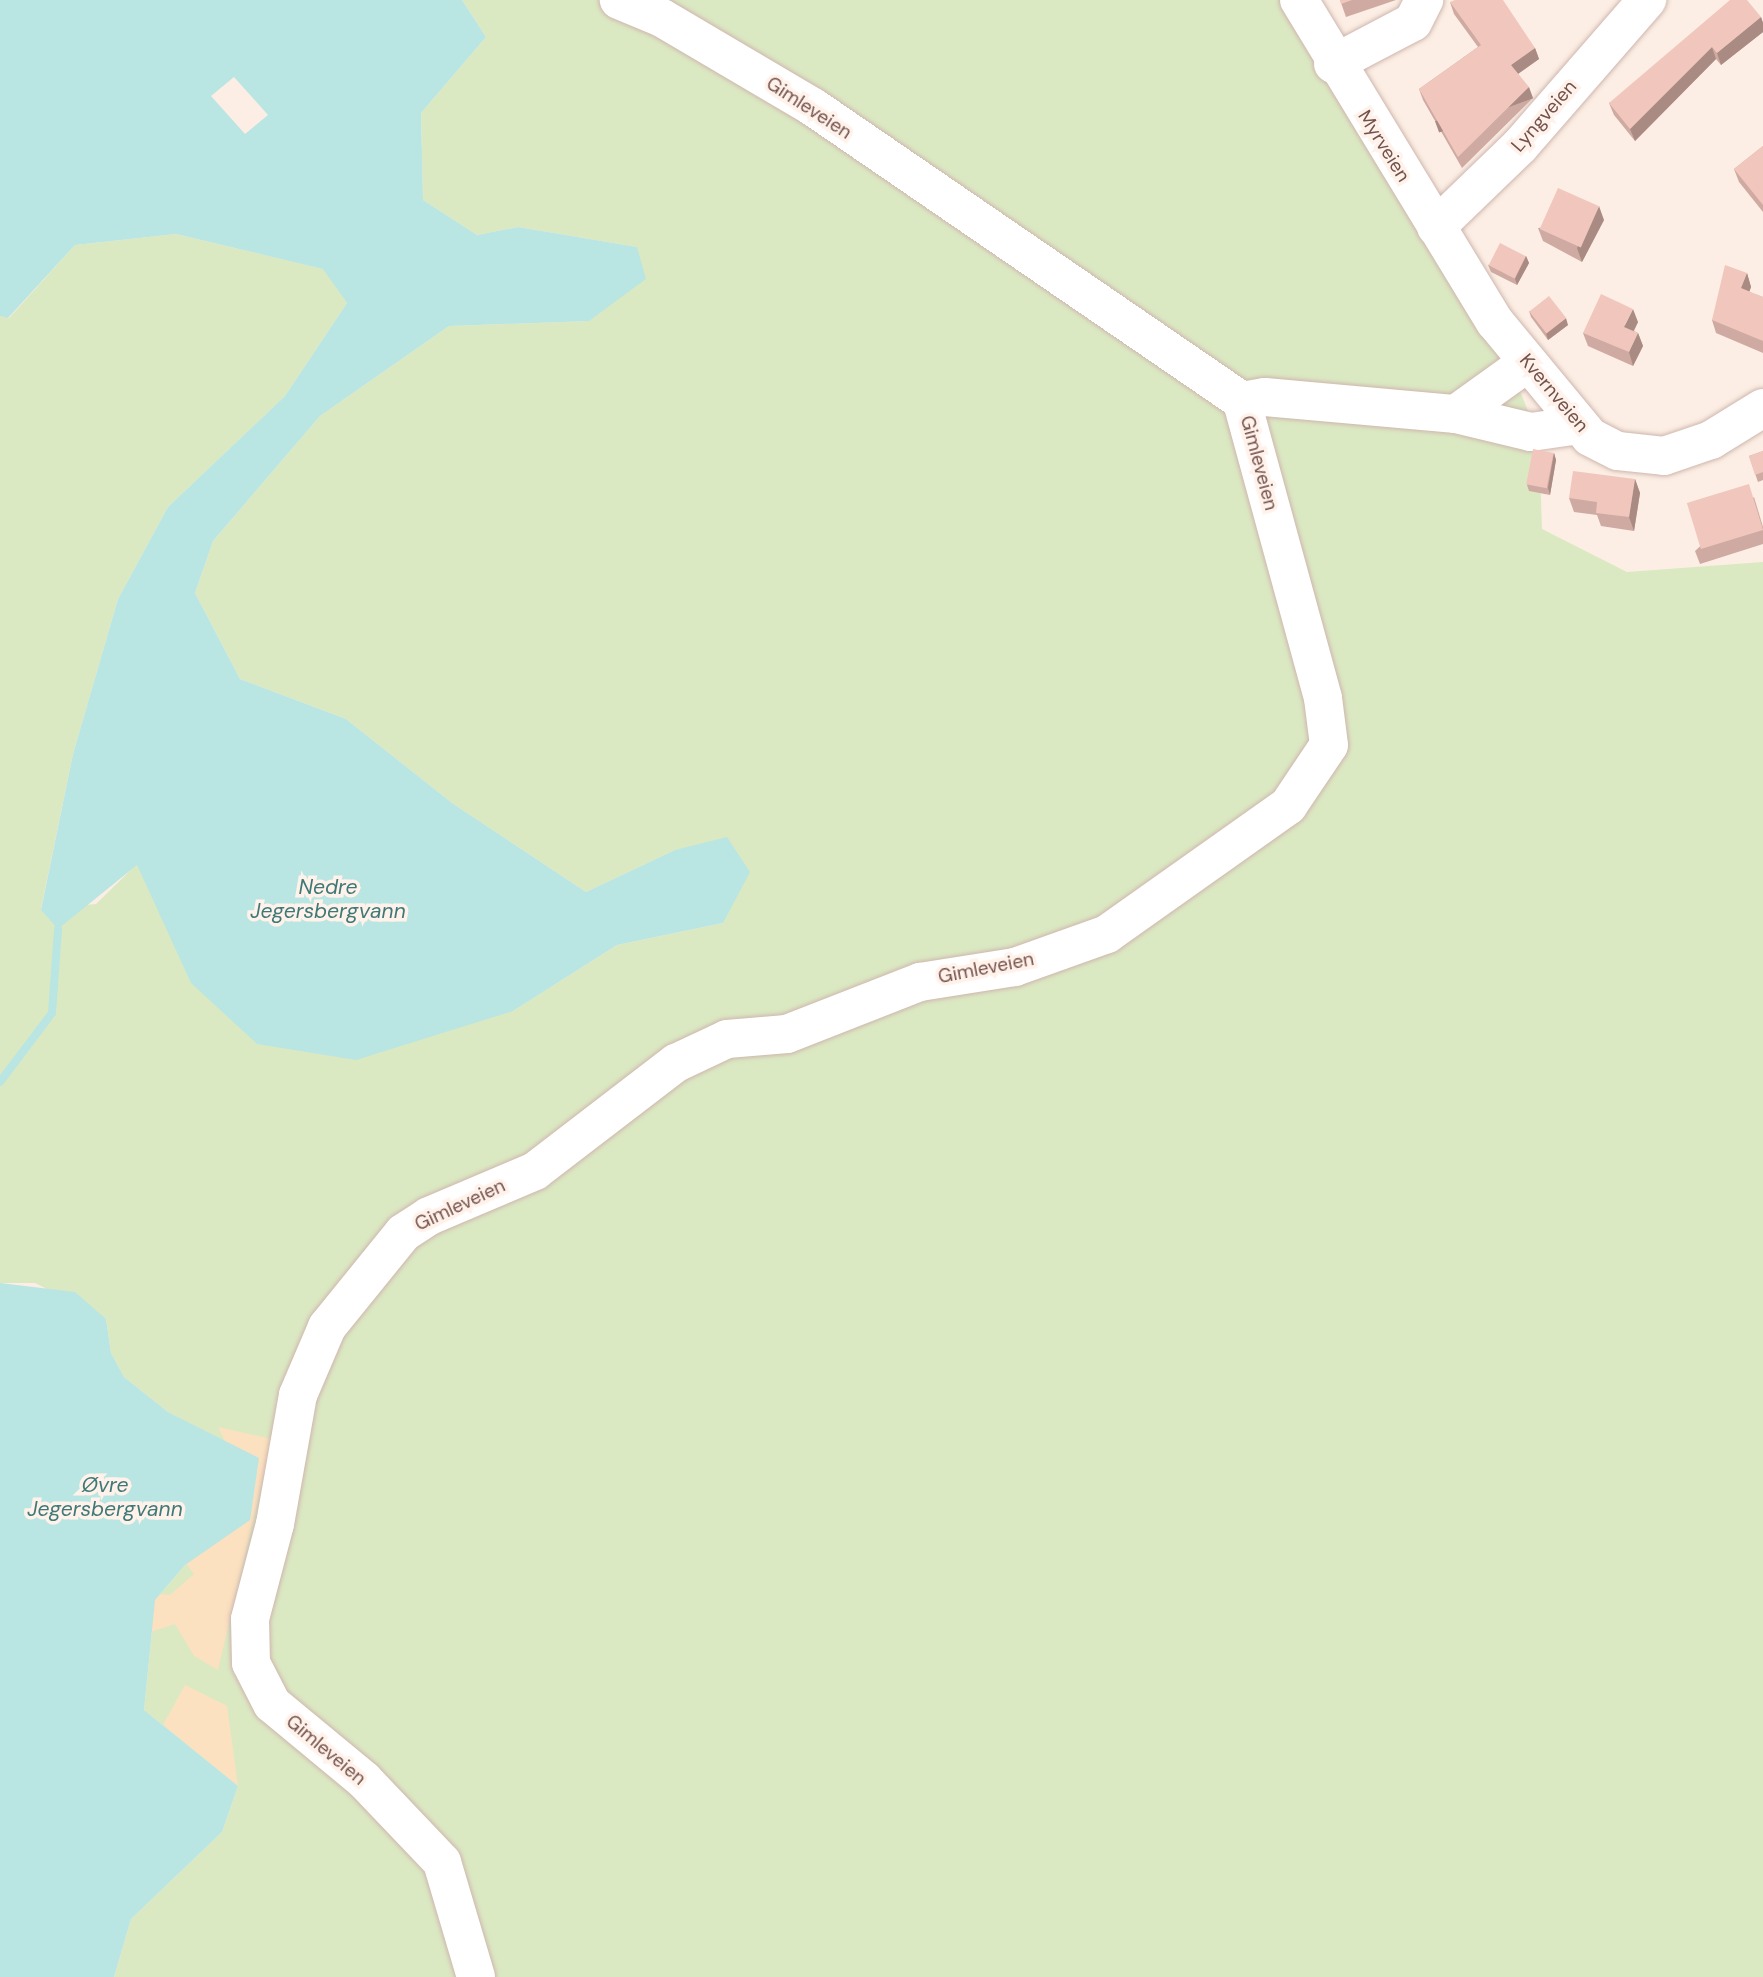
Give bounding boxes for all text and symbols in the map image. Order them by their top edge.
street label: Gimleveien [762,72,856,144]
street label: Lyngveien [1507,75,1581,157]
street label: Myrveien [1353,106,1415,186]
street label: Kvernveien [1515,349,1593,437]
street label: Gimleveien [1235,413,1283,513]
water label: Nedre Jegersbergvann [250,874,406,924]
street label: Gimleveien [936,948,1036,988]
street label: Gimleveien [411,1174,509,1236]
water label: Øvre Jegersbergvann [27,1472,183,1522]
street label: Gimleveien [281,1710,371,1790]

